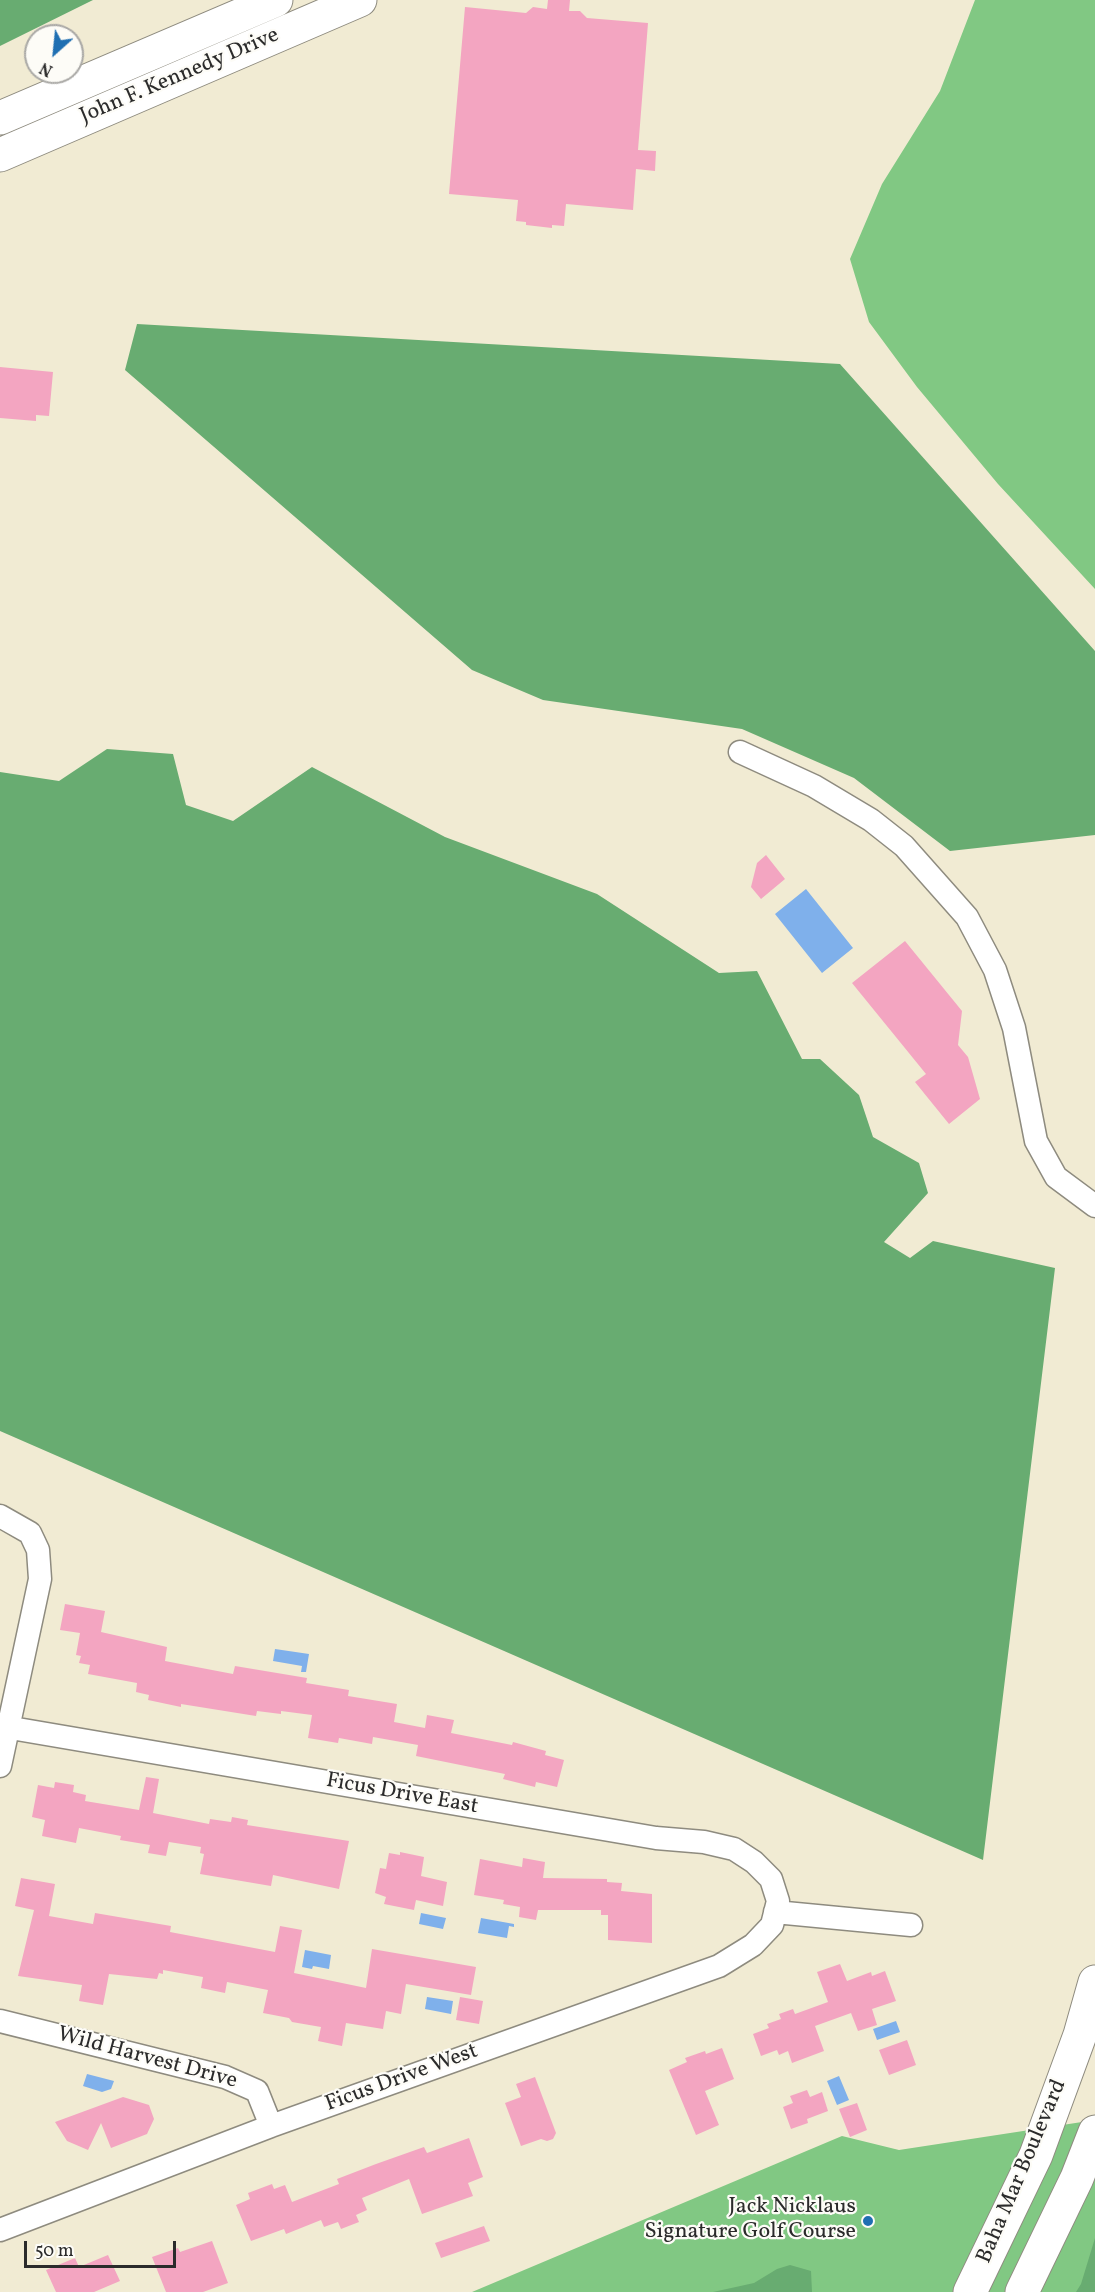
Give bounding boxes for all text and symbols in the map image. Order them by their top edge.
street label: John F. Kennedy Drive [77,23,283,131]
north arrow [24,24,84,84]
text: N [37,56,57,81]
street label: Ficus Drive East [324,1769,480,1821]
street label: Wild Harvest Drive [54,2022,240,2096]
street label: Ficus Drive West [322,2039,482,2119]
street label: Baha Mar Boulevard [972,2076,1074,2268]
place label: Jack Nicklaus Signature Golf Course [644,2195,856,2246]
marker: Jack Nicklaus Signature Golf Course [861,2214,875,2228]
scale bar [27,2229,178,2267]
text: 50 m [35,2239,74,2264]

